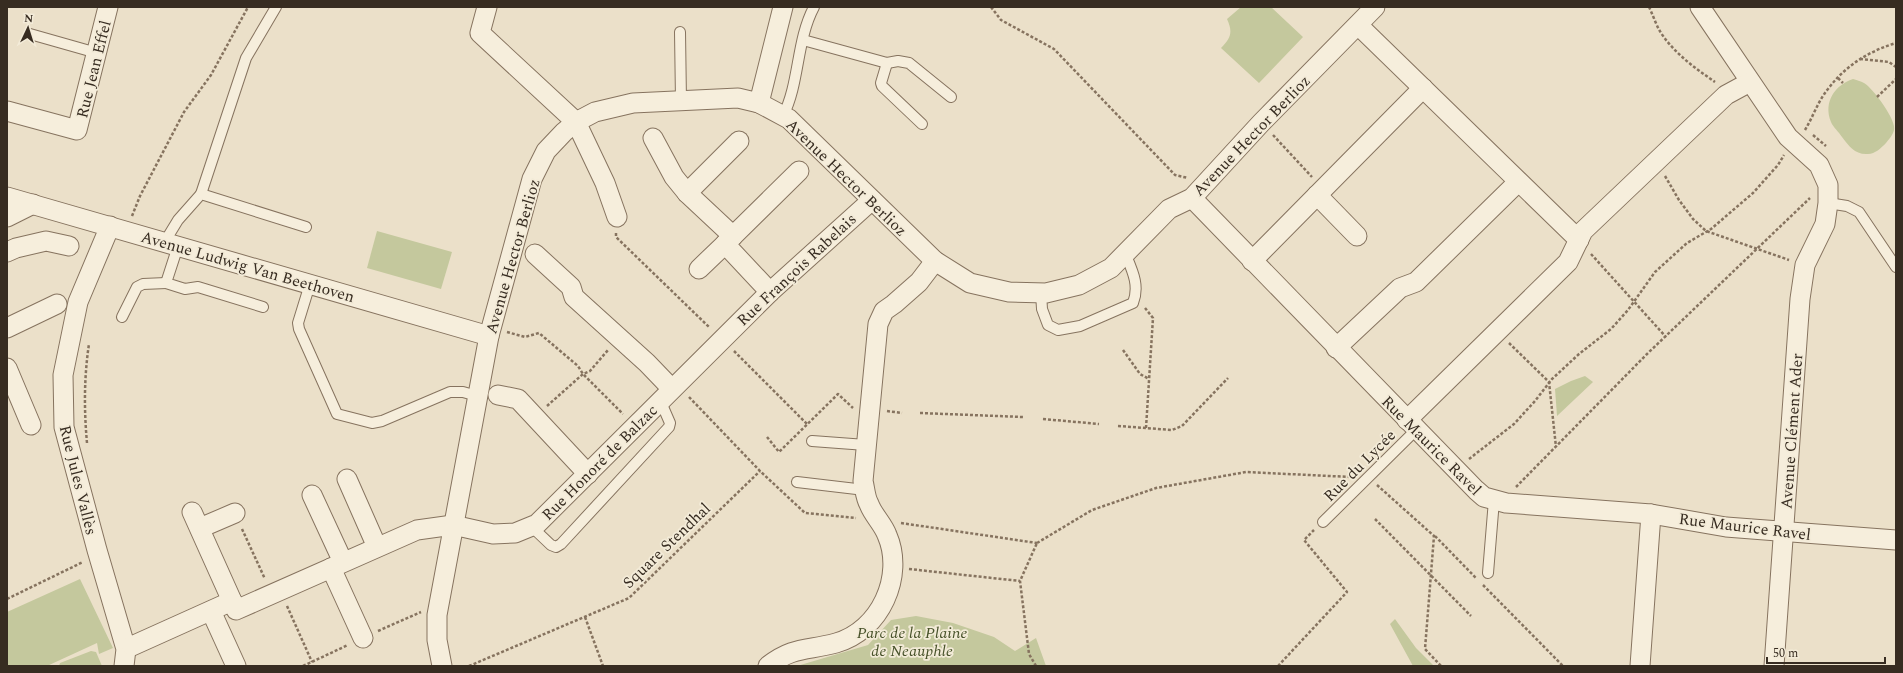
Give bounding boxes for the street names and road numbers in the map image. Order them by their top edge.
street label: Rue Jean Effel [70,18,118,121]
street label: Avenue Hector Berlioz [1187,70,1316,202]
street label: Avenue Hector Berlioz [780,113,912,242]
street label: Avenue Hector Berlioz [479,176,547,337]
street label: Rue François Rabelais [731,208,862,332]
street label: Avenue Ludwig Van Beethoven [138,225,357,309]
street label: Avenue Clément Ader [1775,352,1809,510]
street label: Rue Maurice Ravel [1376,390,1487,501]
street label: Rue Honoré de Balzac [536,399,663,526]
street label: Rue Jules Vallès [53,423,103,538]
street label: Rue du Lycée [1318,424,1401,507]
street label: Square Stendhal [617,497,716,594]
street label: Rue Maurice Ravel [1677,507,1812,547]

